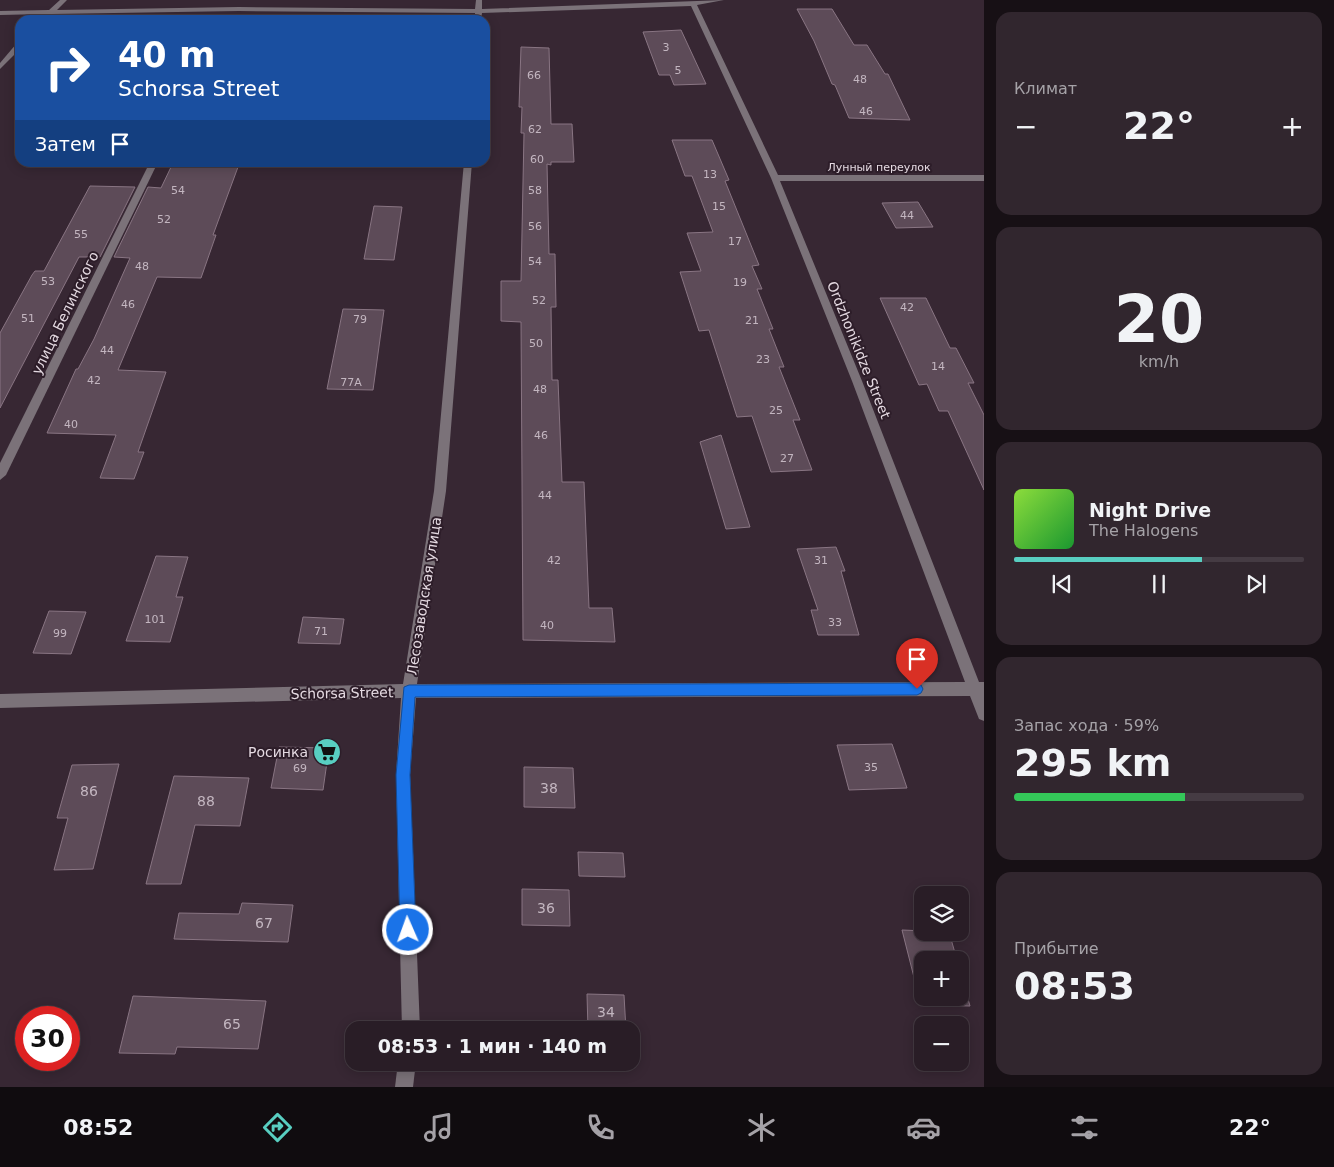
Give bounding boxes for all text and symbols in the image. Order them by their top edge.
icon: right [35,35,100,100]
text: 40 m [118,35,215,75]
house number: 3 [663,41,670,54]
house number: 5 [675,64,682,77]
house number: 66 [527,69,541,82]
house number: 48 [853,73,867,86]
text: Schorsa Street [118,76,279,101]
text: Климат [1014,79,1077,98]
text: 22° [1123,104,1195,148]
house number: 46 [859,105,873,118]
text: − [1014,110,1037,143]
text: + [1281,110,1304,143]
house number: 62 [528,123,542,136]
icon: arrive [106,130,134,158]
text: Затем [35,133,96,155]
house number: 60 [530,153,544,166]
street label: Лунный переулок [827,161,931,174]
house number: 13 [703,168,717,181]
house number: 54 [171,184,185,197]
house number: 58 [528,184,542,197]
house number: 15 [712,200,726,213]
house number: 44 [900,209,914,222]
house number: 52 [157,213,171,226]
house number: 56 [528,220,542,233]
house number: 55 [74,228,88,241]
house number: 17 [728,235,742,248]
street label: улица Белинского [28,249,102,377]
house number: 54 [528,255,542,268]
house number: 48 [135,260,149,273]
house number: 53 [41,275,55,288]
house number: 19 [733,276,747,289]
street label: Ordzhonikidze Street [824,279,894,422]
text: 20 [1114,282,1204,357]
house number: 52 [532,294,546,307]
house number: 46 [121,298,135,311]
house number: 42 [900,301,914,314]
house number: 51 [21,312,35,325]
house number: 79 [353,313,367,326]
house number: 21 [745,314,759,327]
house number: 50 [529,337,543,350]
house number: 44 [100,344,114,357]
text: km/h [1139,352,1179,371]
house number: 23 [756,353,770,366]
house number: 14 [931,360,945,373]
house number: 42 [87,374,101,387]
house number: 77А [340,376,362,389]
house number: 48 [533,383,547,396]
house number: 25 [769,404,783,417]
house number: 40 [64,418,78,431]
house number: 46 [534,429,548,442]
house number: 27 [780,452,794,465]
house number: 44 [538,489,552,502]
text: Night Drive [1089,499,1211,521]
street label: Лесозаводская улица [404,516,444,676]
text: The Halogens [1089,521,1198,540]
house number: 42 [547,554,561,567]
house number: 31 [814,554,828,567]
icon: previous [1048,570,1076,598]
icon: pause [1145,570,1173,598]
icon: next [1242,570,1270,598]
house number: 101 [145,613,166,626]
house number: 33 [828,616,842,629]
house number: 40 [540,619,554,632]
house number: 71 [314,625,328,638]
house number: 99 [53,627,67,640]
pin [896,638,938,689]
icon: arrive [903,645,931,673]
street label: Schorsa Street [291,684,394,702]
text: Запас хода · 59% [1014,716,1159,735]
supermarket icon: Росинка [312,737,342,767]
text: 295 km [1014,741,1171,785]
place label: Росинка [248,744,308,760]
house number: 35 [864,761,878,774]
house number: 69 [293,762,307,775]
house number: 38 [540,780,558,796]
house number: 86 [80,783,98,799]
house number: 88 [197,793,215,809]
map controls [914,886,969,1071]
button: layers [914,886,969,941]
house number: 36 [537,900,555,916]
position arrow [381,903,433,955]
house number: 67 [255,915,273,931]
text: Прибытие [1014,939,1099,958]
button: + [914,951,969,1006]
text: 08:53 [1014,964,1135,1008]
house number: 34 [597,1004,615,1020]
speed limit sign: 30 [15,1006,80,1071]
house number: 65 [223,1016,241,1032]
button: − [914,1016,969,1071]
text: 08:53 · 1 мин · 140 m [378,1035,607,1057]
icon: directions [260,1110,295,1145]
icon: music [421,1110,456,1145]
icon: phone [583,1110,618,1145]
icon: climate [744,1110,779,1145]
icon: car [906,1110,941,1145]
icon: filters [1067,1110,1102,1145]
text: 08:52 [63,1115,133,1140]
text: 22° [1229,1115,1271,1140]

